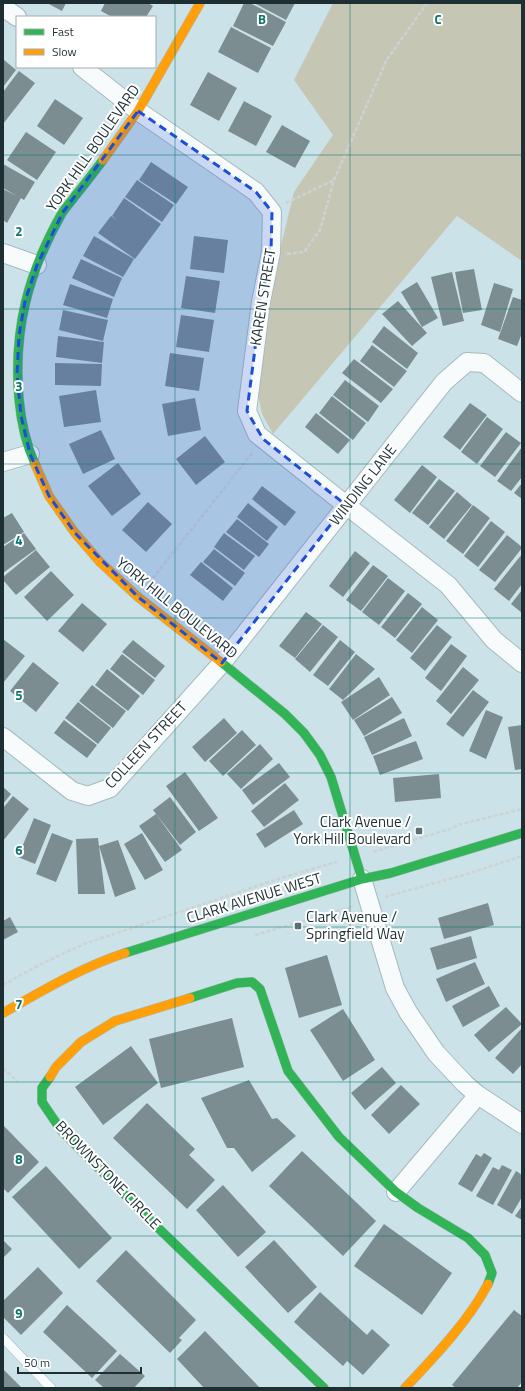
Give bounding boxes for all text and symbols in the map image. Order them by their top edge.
text: B [258,9,266,29]
text: C [434,9,442,29]
legend [16,16,156,68]
text: Fast [52,22,75,41]
text: Slow [52,42,77,61]
street label: YORK HILL BOULEVARD [40,79,145,216]
text: 2 [15,221,23,241]
street label: KAREN STREET [243,247,282,347]
text: 3 [15,376,23,396]
street label: WINDING LANE [323,439,402,530]
text: 4 [15,530,23,550]
street label: YORK HILL BOULEVARD [112,551,243,664]
text: 5 [15,685,23,705]
street label: COLLEEN STREET [99,696,192,793]
place label: Clark Avenue / York Hill Boulevard [293,810,411,850]
marker: Clark Avenue / York Hill Boulevard [414,826,424,836]
text: 6 [15,840,23,860]
street label: CLARK AVENUE WEST [184,866,324,929]
place label: Clark Avenue / Springfield Way [306,905,405,945]
marker: Clark Avenue / Springfield Way [293,921,303,931]
text: 7 [15,994,23,1014]
street label: BROWNSTONE CIRCLE [50,1115,167,1234]
text: 8 [15,1149,23,1169]
text: 9 [15,1303,23,1323]
scale bar [18,1349,141,1375]
text: 50 m [24,1353,50,1372]

